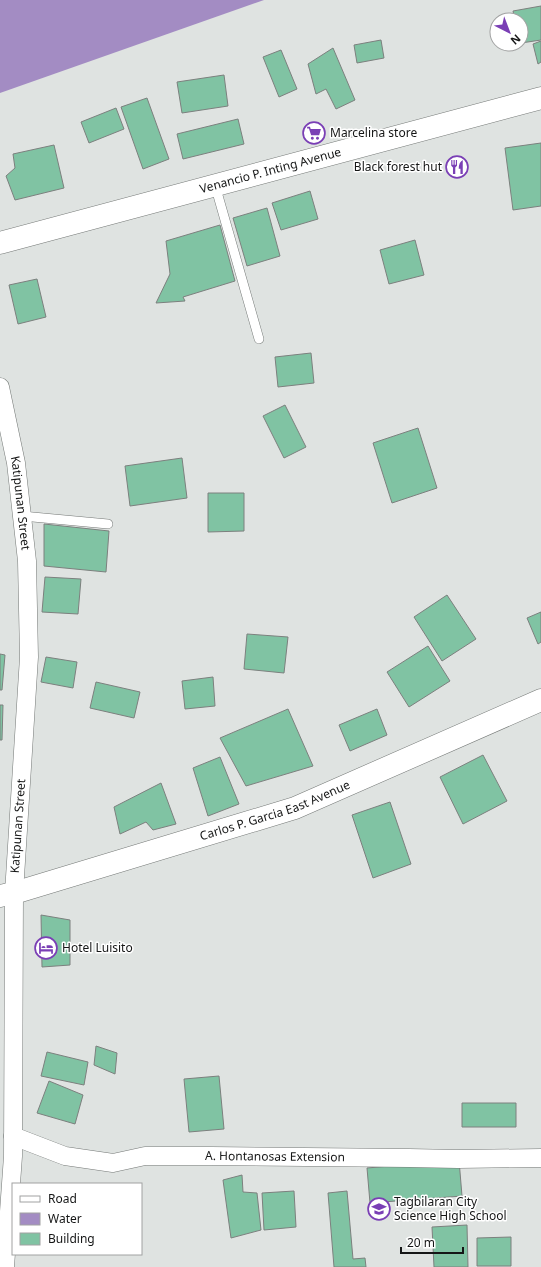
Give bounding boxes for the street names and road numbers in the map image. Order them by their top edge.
street label: Venancio P. Inting Avenue [198,143,343,197]
street label: Katipunan Street [7,454,35,552]
street label: Carlos P. Garcia East Avenue [198,776,353,844]
street label: Katipunan Street [6,778,29,874]
street label: A. Hontanosas Extension [205,1147,345,1165]

